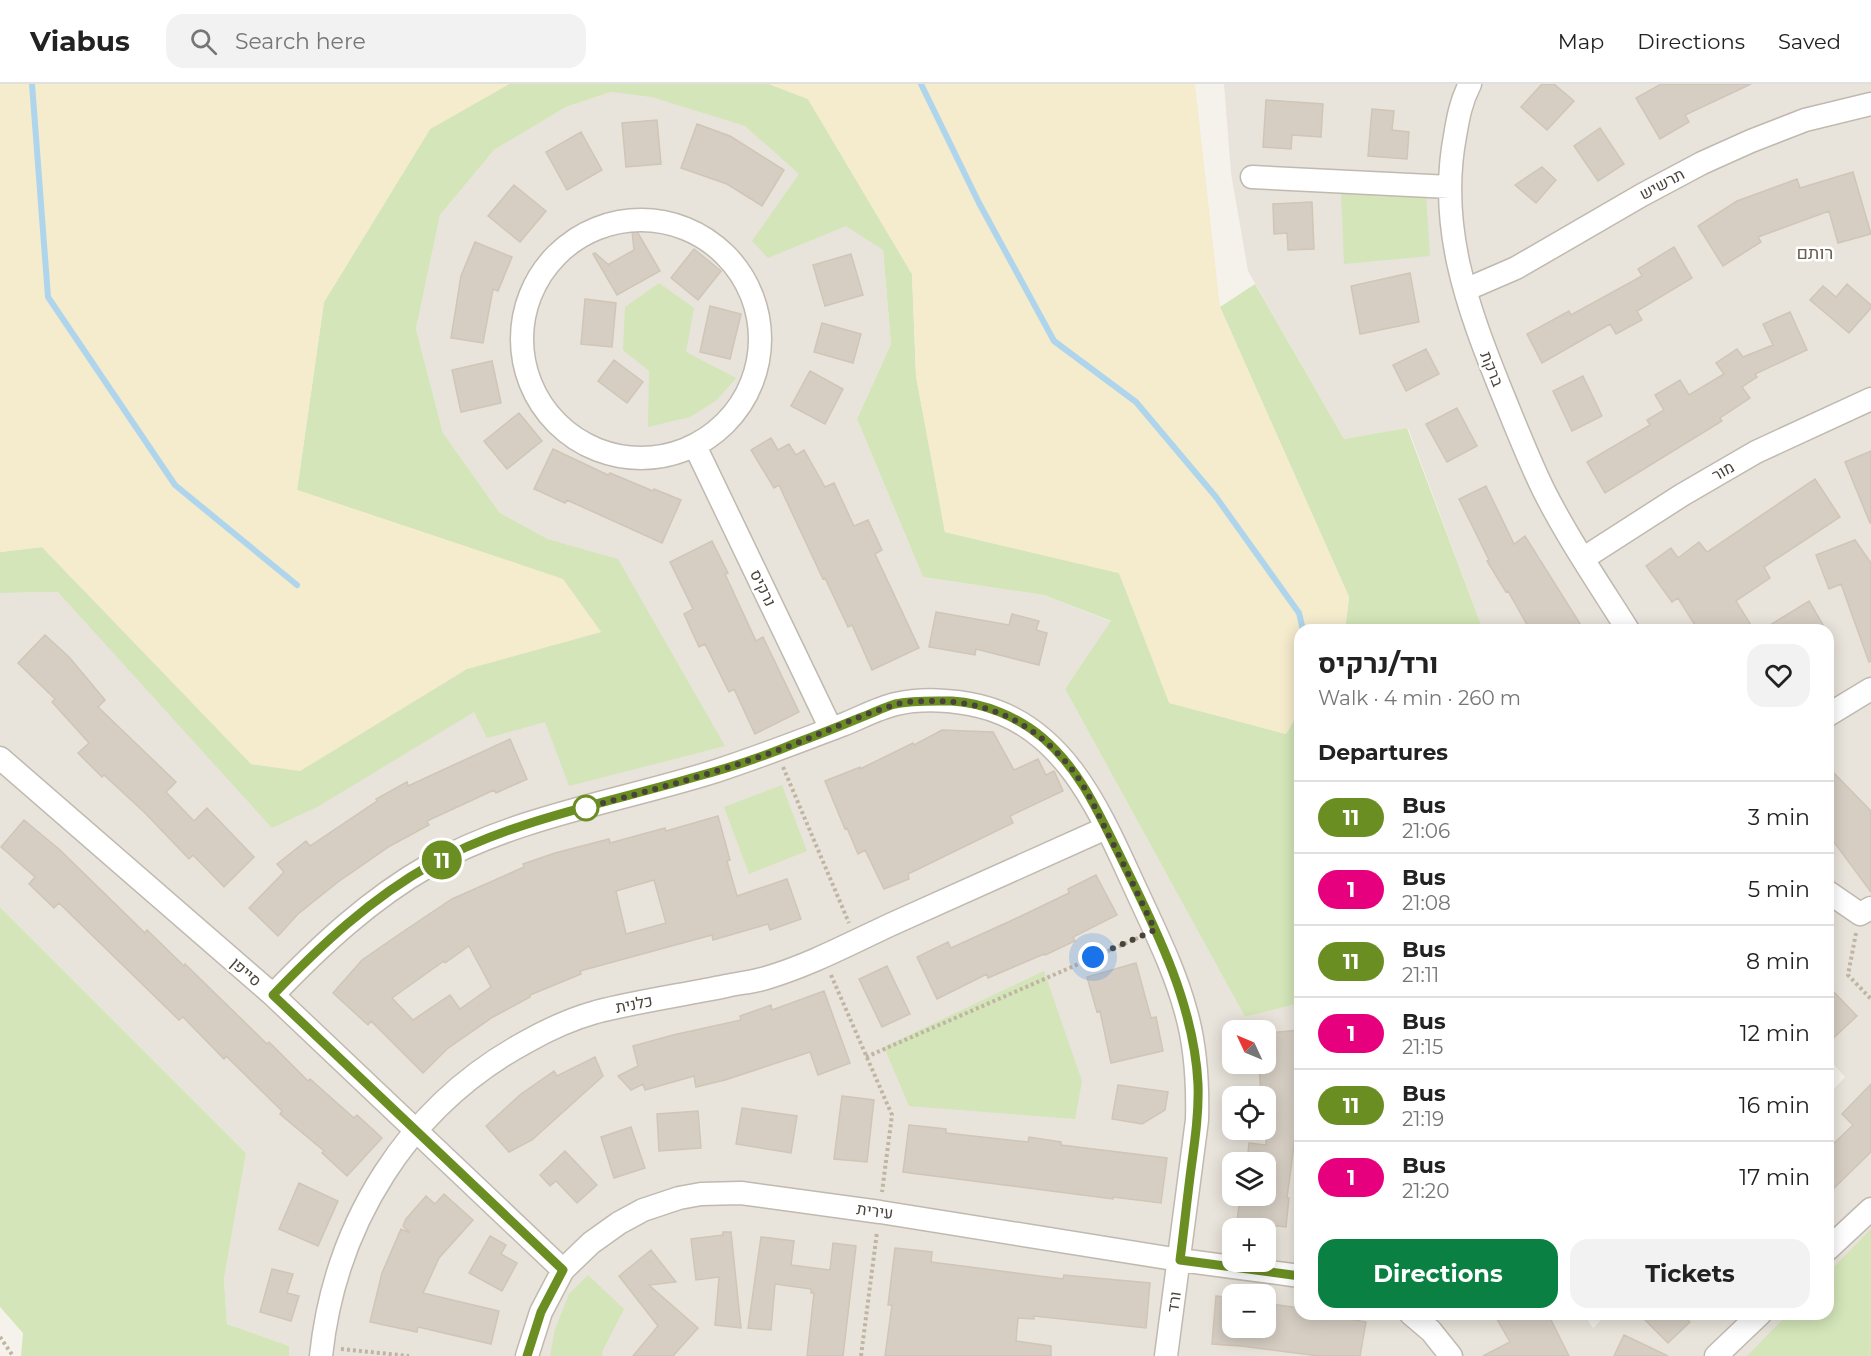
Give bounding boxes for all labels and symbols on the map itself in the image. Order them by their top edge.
street label: תרשיש [1636,164,1688,204]
district label: רותם [1797,242,1833,264]
street label: ברקת [1476,349,1508,390]
street label: מור [1708,457,1738,485]
street label: נרקיס [746,566,780,610]
unlabelled marker [573,795,599,821]
line badge: 11 [415,840,469,880]
your location [1078,942,1108,972]
street label: סייפן [227,954,265,990]
street label: כלנית [614,991,654,1017]
north arrow [1222,1020,1276,1074]
street label: עירית [855,1199,895,1223]
street label: ורד [1163,1290,1185,1314]

